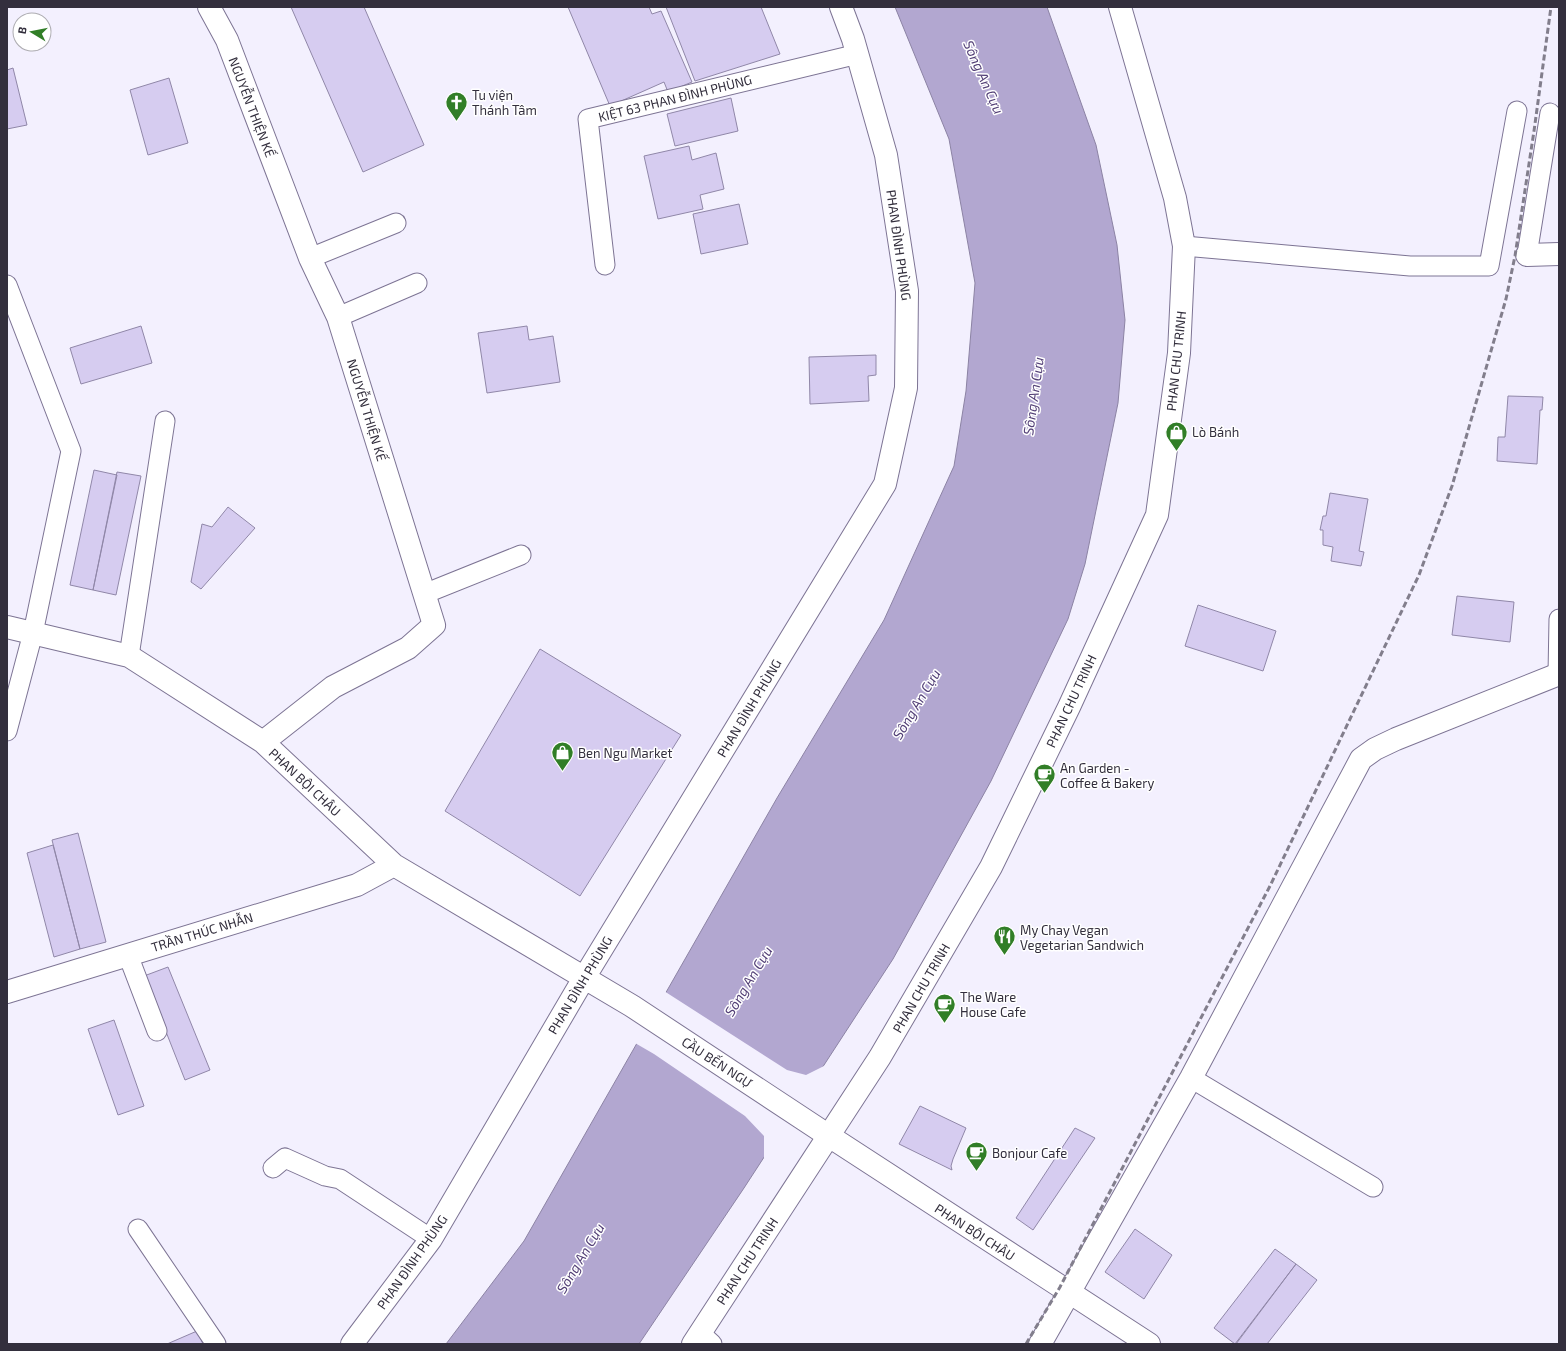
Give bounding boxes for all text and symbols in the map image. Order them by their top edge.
north arrow [12,12,52,52]
text: B [15,26,29,35]
water label: Sông An Cựu [960,38,1008,116]
street label: NGUYỄN THIỆN KẾ [225,54,281,160]
street label: KIỆT 63 PHAN ĐÌNH PHÙNG [596,70,753,125]
place label: Tu viện Thánh Tâm [472,87,537,118]
church icon: Tu viện Thánh Tâm [443,89,469,122]
street label: PHAN ĐÌNH PHÙNG [883,188,916,301]
street label: PHAN CHU TRINH [1163,310,1189,412]
street label: NGUYỄN THIỆN KẾ [344,356,392,464]
water label: Sông An Cựu [1019,356,1047,436]
shop icon: Lò Bánh [1164,419,1190,452]
place label: Lò Bánh [1192,424,1239,440]
street label: PHAN CHU TRINH [1042,652,1100,750]
street label: PHAN ĐÌNH PHÙNG [713,655,785,760]
water label: Sông An Cựu [888,666,944,742]
shop icon: Ben Ngu Market [549,740,575,773]
street label: PHAN BỘI CHÂU [266,745,344,819]
place label: Ben Ngu Market [578,745,672,761]
place label: An Garden - Coffee & Bakery [1060,760,1155,791]
cafe icon: An Garden - Coffee & Bakery [1031,762,1057,795]
street label: TRẦN THÚC NHẪN [149,907,255,955]
place label: My Chay Vegan Vegetarian Sandwich [1020,922,1144,953]
restaurant icon: My Chay Vegan Vegetarian Sandwich [992,924,1018,957]
street label: PHAN ĐÌNH PHÙNG [544,932,616,1037]
street label: PHAN CHU TRINH [889,940,953,1036]
water label: Sông An Cựu [720,943,776,1019]
place label: The Ware House Cafe [960,989,1026,1020]
cafe icon: The Ware House Cafe [931,991,957,1024]
street label: CẦU BẾN NGỰ [679,1032,757,1091]
cafe icon: Bonjour Cafe [964,1140,990,1173]
place label: Bonjour Cafe [992,1145,1067,1161]
street label: PHAN BỘI CHÂU [932,1200,1018,1264]
street label: PHAN ĐÌNH PHÙNG [373,1211,451,1312]
street label: PHAN CHU TRINH [713,1214,781,1308]
water label: Sông An Cựu [552,1220,608,1296]

